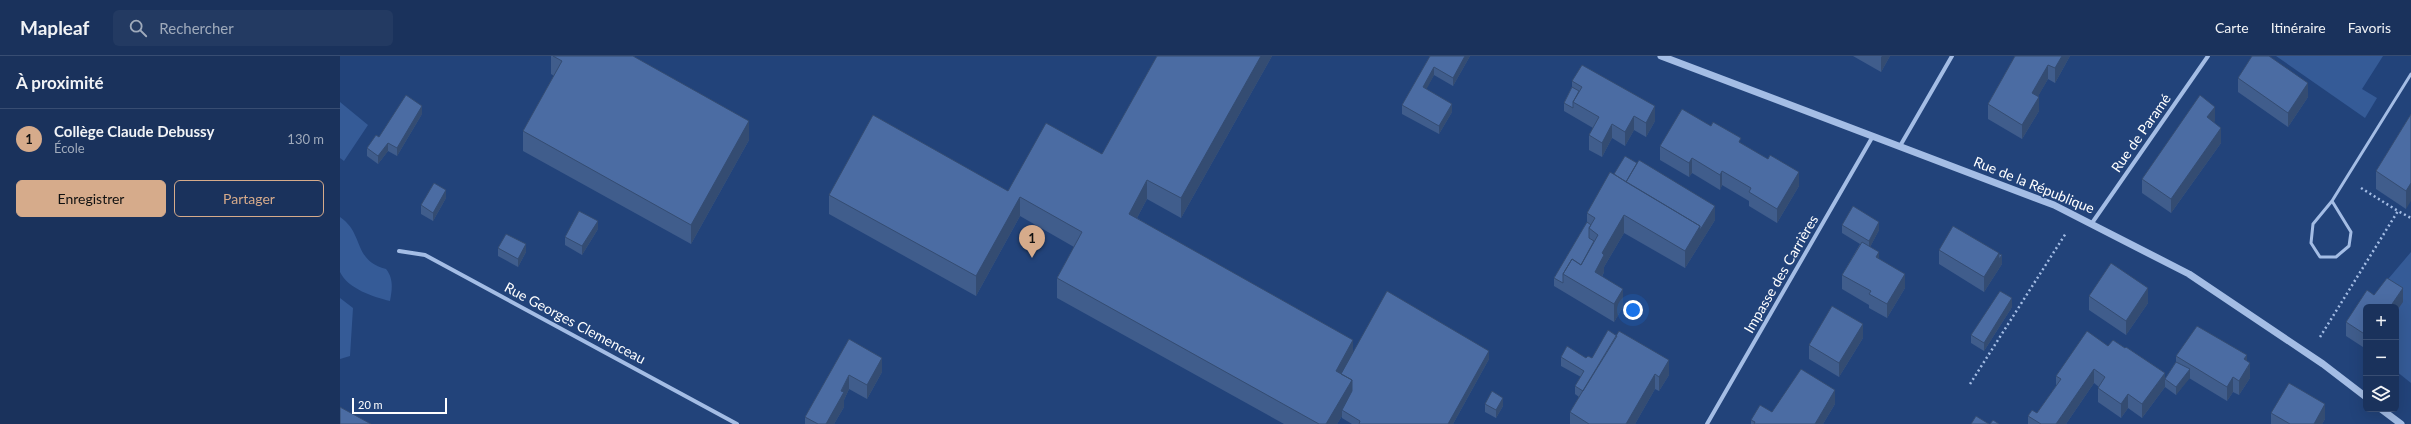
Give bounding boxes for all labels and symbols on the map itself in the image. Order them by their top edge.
street label: Rue de Paramé [2107,90,2174,175]
street label: Rue de la République [1971,153,2097,217]
street label: Impasse des Carrières [1740,212,1821,336]
pin: 1 [1019,225,1045,258]
street label: Rue Georges Clemenceau [502,278,649,367]
your location [1623,300,1643,320]
scale bar [352,396,447,415]

